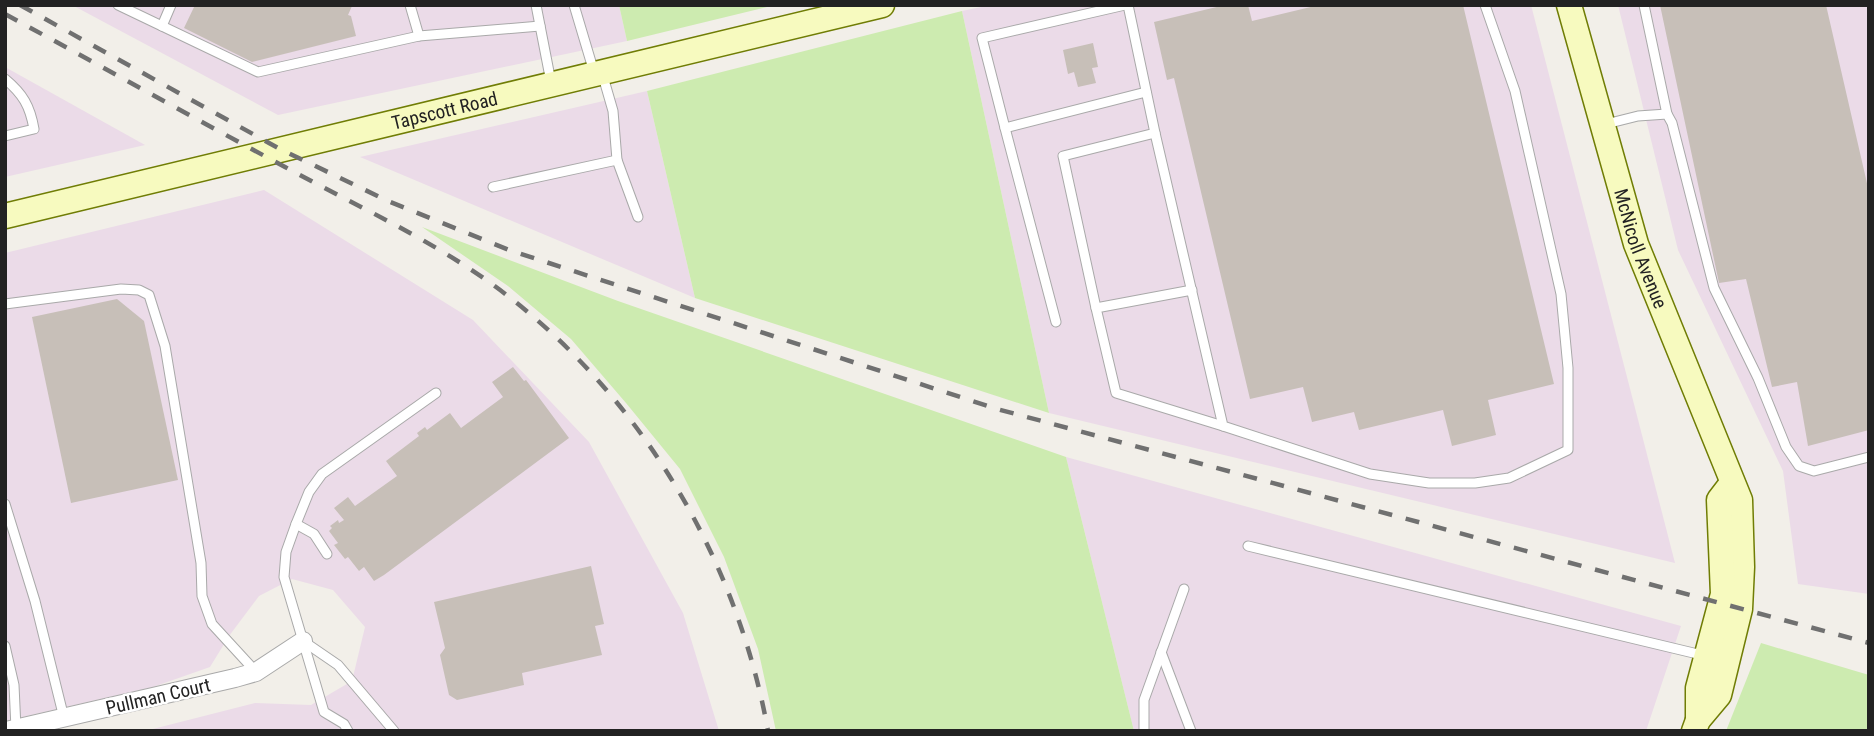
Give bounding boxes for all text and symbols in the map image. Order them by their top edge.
street label: Tapscott Road [389,87,500,135]
street label: McNicoll Avenue [1609,186,1672,312]
street label: Pullman Court [104,673,213,720]

